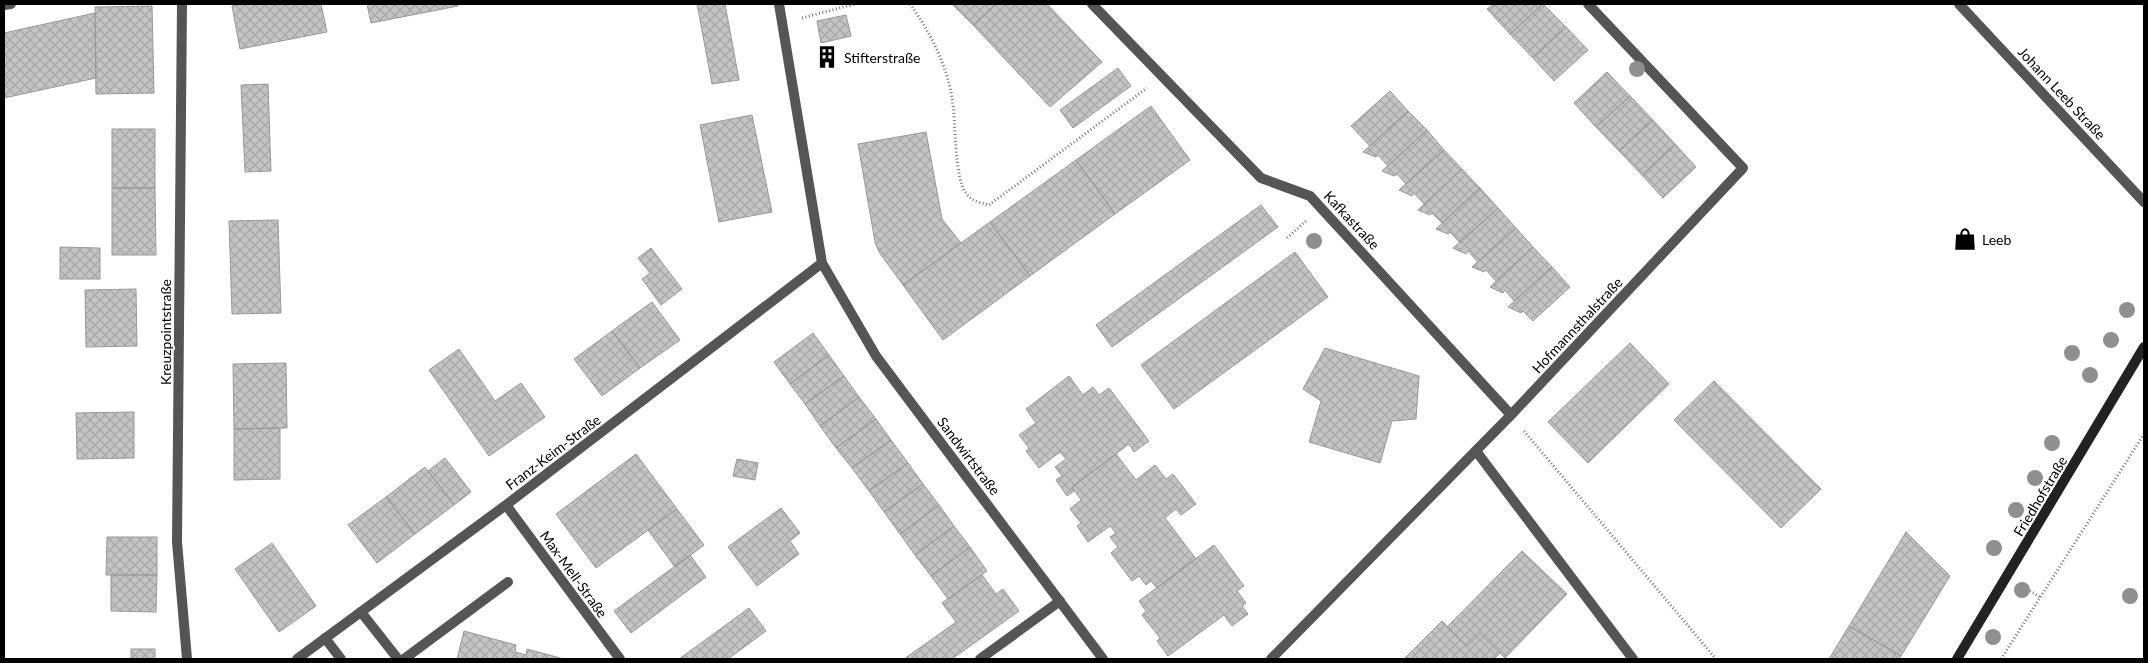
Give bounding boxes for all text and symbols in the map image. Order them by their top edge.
street label: Johann Leeb Straße [2015,43,2109,143]
building icon: Stifterstraße [814,44,840,70]
place label: Stifterstraße [844,49,920,66]
street label: Kafkastraße [1321,187,1383,253]
shop icon: Leeb [1952,226,1978,252]
place label: Leeb [1982,231,2011,248]
street label: Hofmannsthalstraße [1528,274,1626,376]
street label: Kreuzpointstraße [157,279,174,385]
street label: Franz-Keim-Straße [502,411,604,493]
street label: Sandwirtstraße [934,414,1004,498]
street label: Friedhofstraße [2010,453,2070,539]
street label: Max-Mell-Straße [537,527,611,621]

